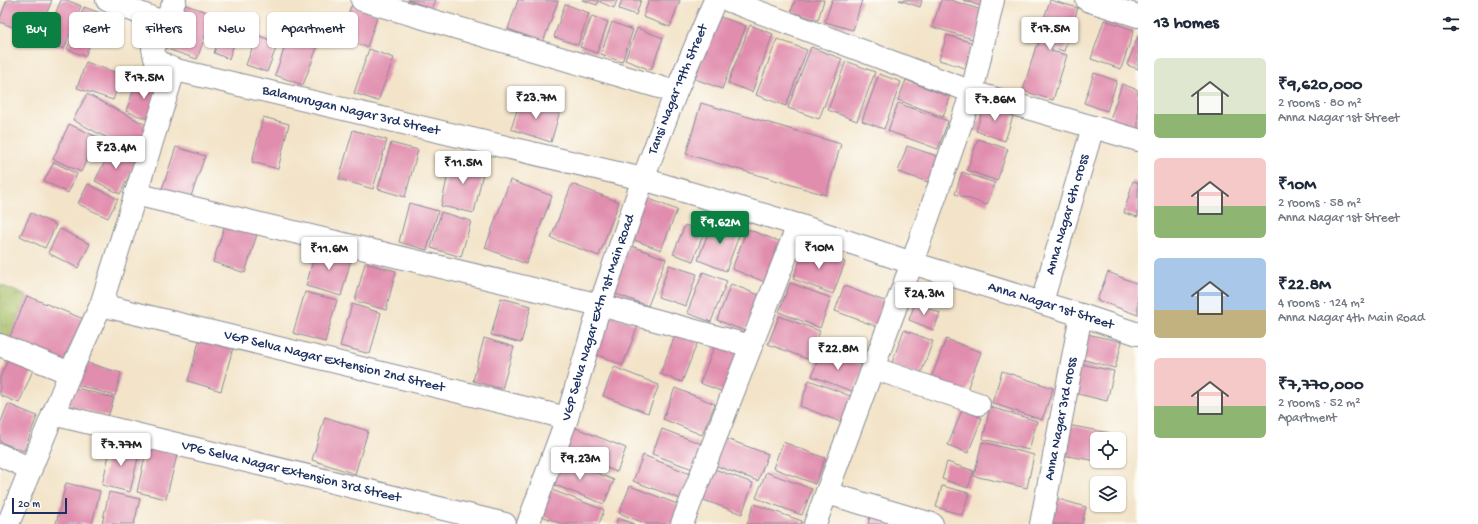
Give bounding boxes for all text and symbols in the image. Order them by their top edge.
chip: Buy [12,12,61,48]
chip: Rent [69,12,124,48]
chip: Filters [132,12,196,48]
chip: New [204,12,259,48]
chip: Apartment [267,12,358,48]
icon: filters [1440,13,1462,35]
text: 13 homes [1154,14,1219,34]
pin: ₹17.5M [1017,17,1083,51]
street label: Tansi Nagar 19th Street [644,21,713,158]
text: ₹17.5M [1030,22,1070,37]
pin: ₹17.5M [111,66,177,100]
text: ₹17.5M [124,71,164,86]
icon: home [1186,74,1234,122]
text: ₹9,620,000 [1278,76,1362,96]
street label: Balamurugan Nagar 3rd Street [260,82,443,140]
pin: ₹23.7M [503,86,569,120]
pin: ₹7.86M [962,88,1028,122]
text: ₹23.7M [516,91,556,106]
text: ₹7.86M [974,93,1016,108]
text: 2 rooms · 80 m² [1278,96,1362,111]
text: Anna Nagar 1st Street [1278,111,1399,126]
pin: ₹23.4M [83,136,149,170]
text: ₹23.4M [96,141,136,156]
pin: ₹11.5M [430,151,496,185]
street label: Anna Nagar 6th cross [1042,152,1093,277]
text: ₹11.5M [444,156,482,171]
icon: home [1186,174,1234,222]
text: ₹10M [1278,176,1316,196]
text: 2 rooms · 58 m² [1278,196,1361,211]
street label: VGP Selva Nagar Extn 1st Main Road [558,211,639,424]
pin: ₹9.62M [687,211,753,245]
text: Anna Nagar 1st Street [1278,211,1399,226]
text: ₹9.62M [700,216,740,231]
pin: ₹10M [795,236,843,270]
pin: ₹11.6M [296,237,362,271]
text: ₹10M [804,241,834,256]
text: ₹11.6M [310,242,348,257]
icon: home [1186,274,1234,322]
text: ₹22.8M [1278,276,1331,296]
street label: Anna Nagar 1st Street [986,278,1117,334]
pin: ₹24.3M [891,282,957,316]
text: ₹24.3M [904,287,944,302]
text: 4 rooms · 124 m² [1278,296,1365,311]
text: Anna Nagar 4th Main Road [1278,311,1425,326]
street label: VGP Selva Nagar Extension 2nd Street [221,326,448,397]
pin: ₹22.8M [805,337,871,371]
text: ₹22.8M [818,342,858,357]
street label: Anna Nagar 3rd cross [1041,355,1081,482]
icon: home [1186,374,1234,422]
text: ₹7,770,000 [1278,376,1364,396]
text: 2 rooms · 52 m² [1278,396,1360,411]
text: Apartment [1278,411,1337,426]
map controls [1090,432,1126,512]
button: locate [1090,432,1126,468]
pin: ₹7.77M [88,433,154,467]
street label: VPG Selva Nagar Extension 3rd Street [179,437,404,507]
text: ₹7.77M [101,438,141,453]
pin: ₹9.23M [547,447,613,481]
text: ₹9.23M [560,452,600,467]
button: layers [1090,476,1126,512]
scale bar [12,496,67,515]
text: 20 m [18,499,40,511]

